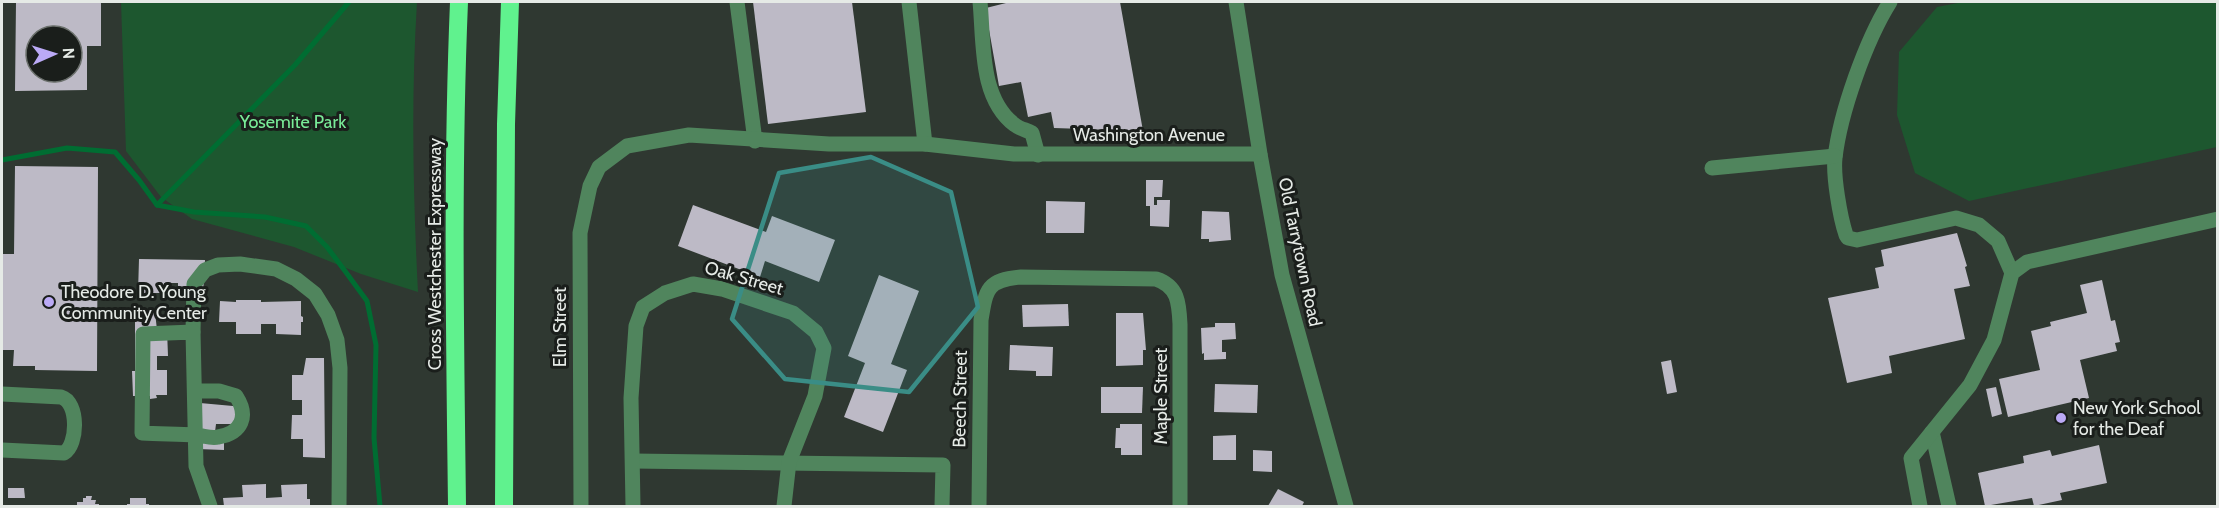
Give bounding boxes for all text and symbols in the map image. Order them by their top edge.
north arrow [24,24,84,84]
text: N [59,47,78,59]
park label: Yosemite Park [239,111,347,133]
street label: Washington Avenue [1073,124,1225,146]
street label: Cross Westchester Expressway [424,138,446,370]
street label: Old Tarrytown Road [1273,176,1327,328]
street label: Oak Street [702,256,786,300]
place label: Theodore D. Young Community Center [61,281,207,324]
street label: Elm Street [549,287,571,367]
marker: Theodore D. Young Community Center [42,295,56,309]
street label: Maple Street [1150,348,1172,444]
street label: Beech Street [948,350,972,448]
place label: New York School for the Deaf [2073,397,2201,440]
marker: New York School for the Deaf [2054,411,2068,425]

